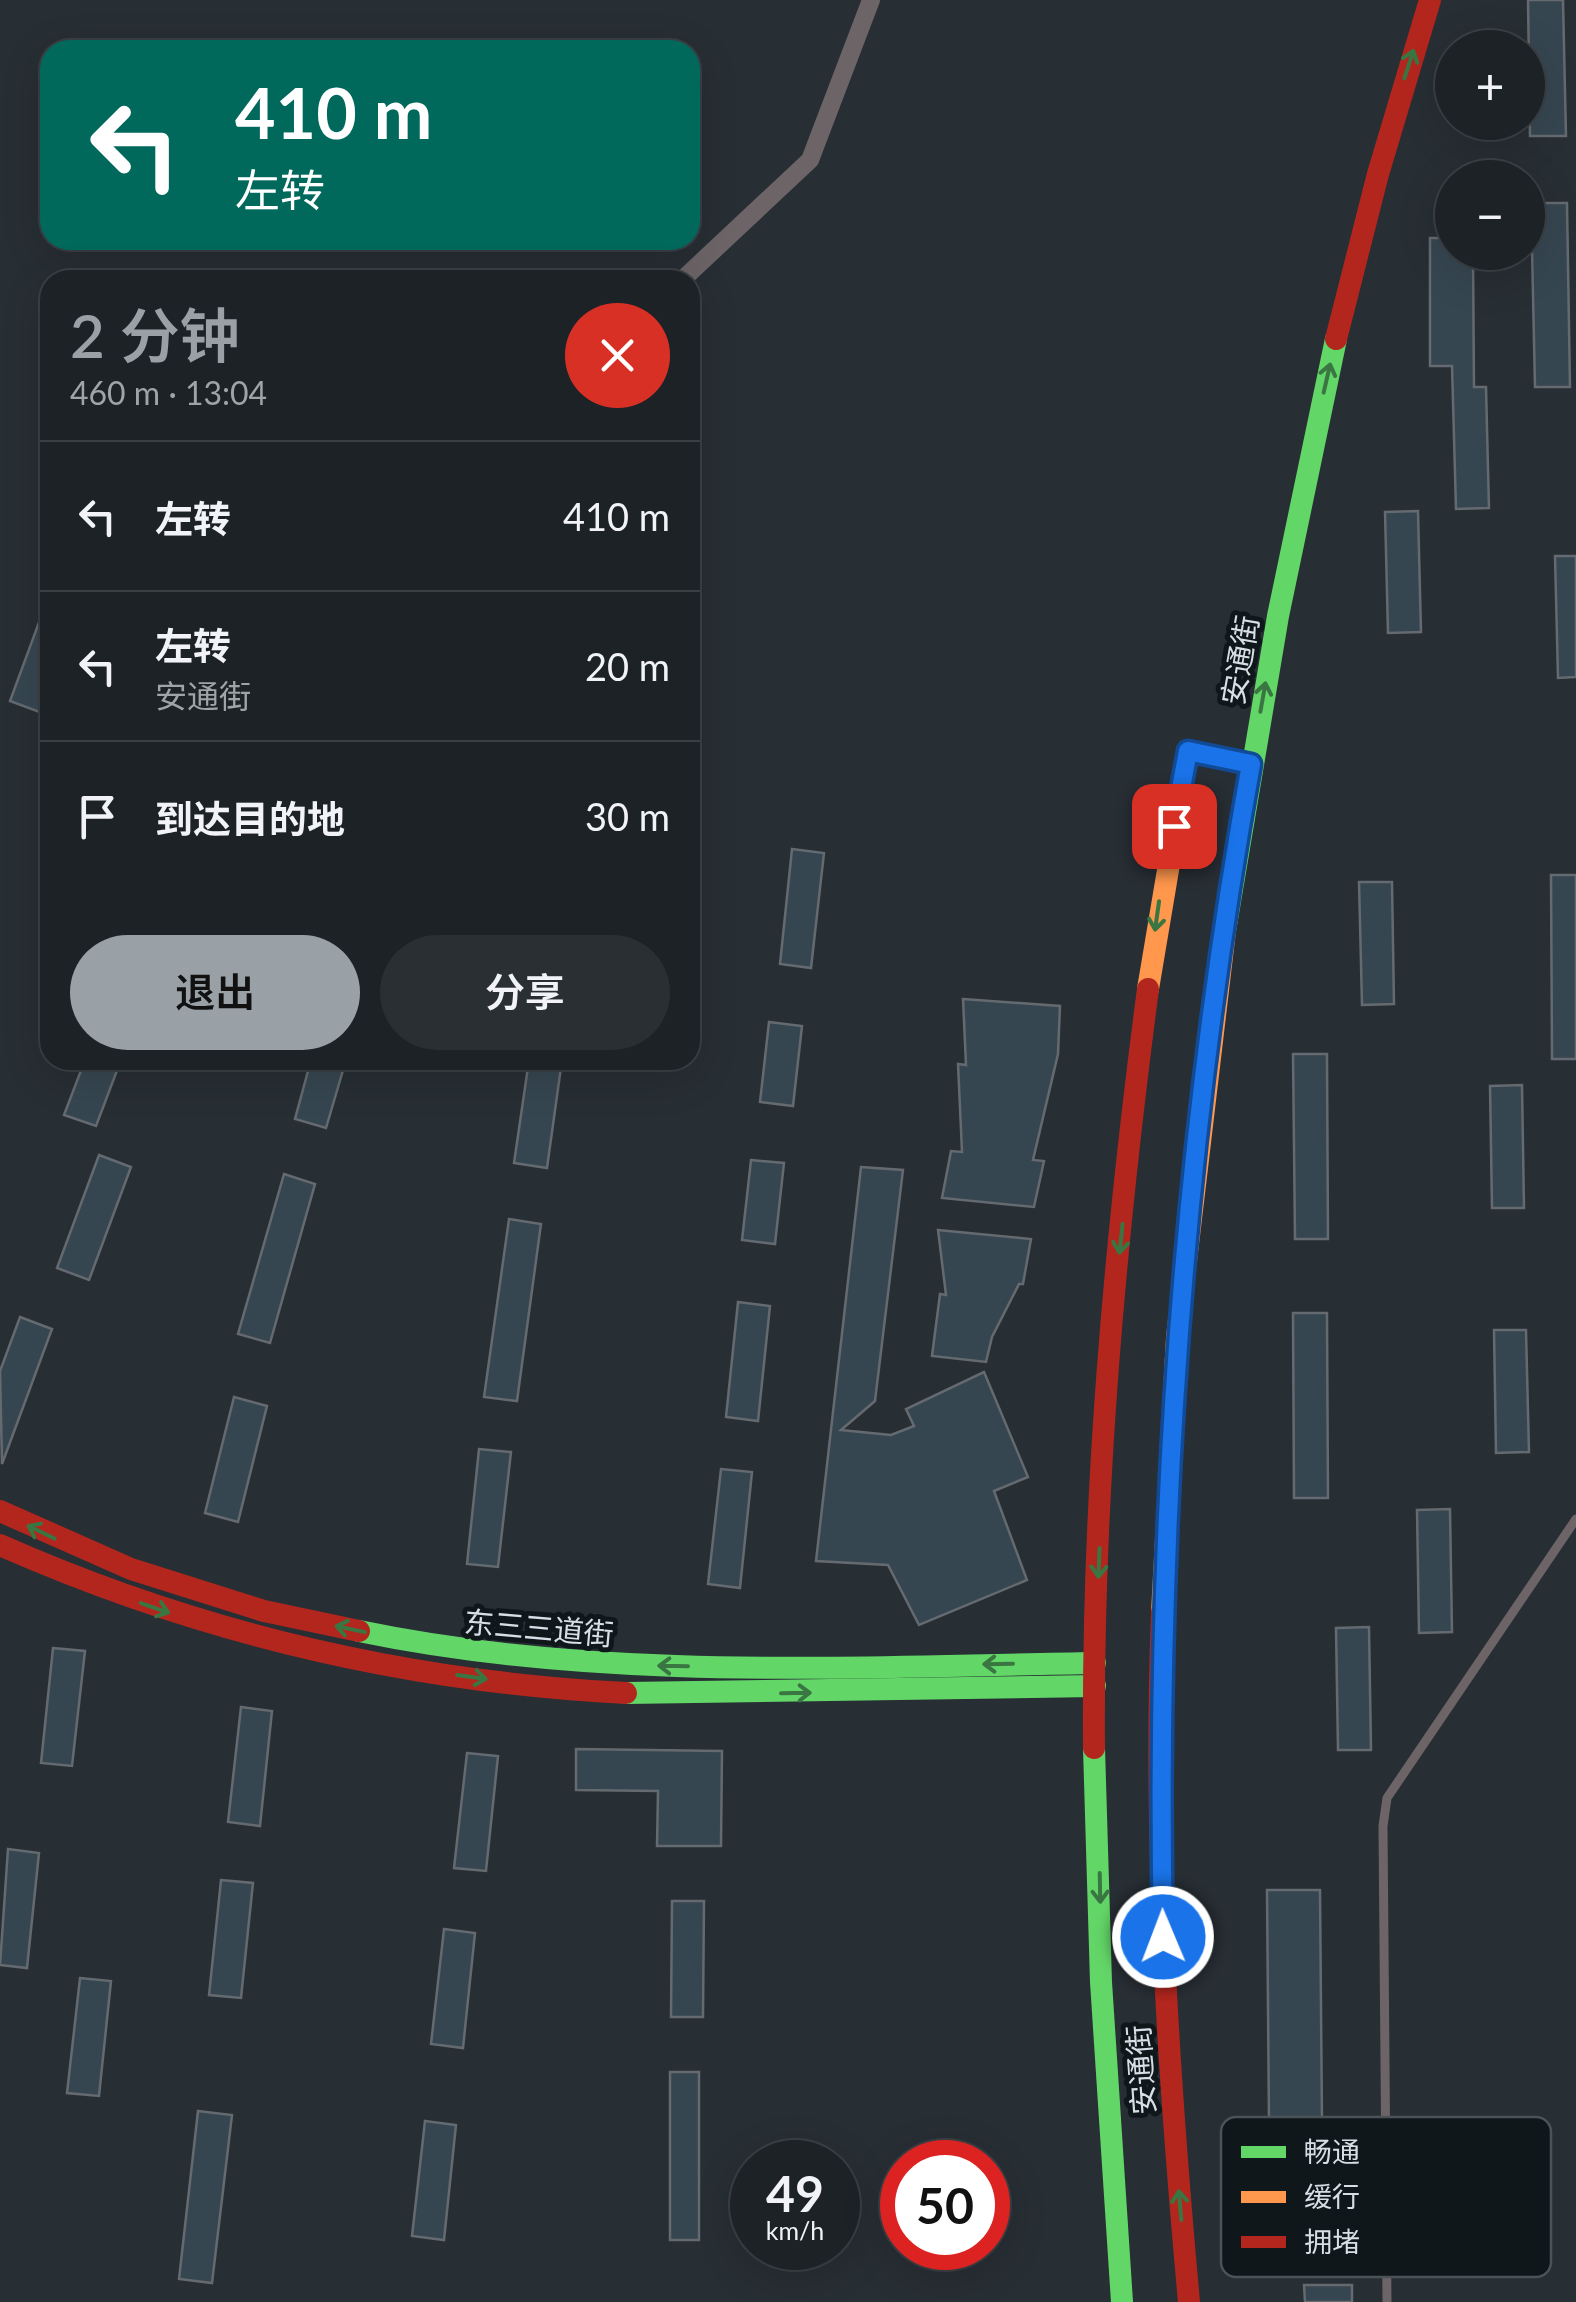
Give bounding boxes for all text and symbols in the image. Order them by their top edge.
map controls [1435,30,1545,270]
button: + [1435,30,1545,140]
one-way arrow [1402,49,1420,81]
text: 410 m [235,70,432,154]
icon: left [70,80,200,210]
button: − [1435,160,1545,270]
text: 左转 [235,163,325,217]
text: 2 分钟 [70,299,240,371]
button: close [565,303,670,408]
one-way arrow [1319,363,1337,395]
text: 460 m · 13:04 [70,373,267,412]
icon: left [70,489,125,544]
text: 410 m [563,493,670,539]
text: 左转 [155,495,231,541]
street label: 安通街 [1213,613,1265,707]
text: 左转 [155,622,231,668]
icon: left [70,639,125,694]
text: 20 m [585,643,670,689]
text: 安通街 [155,676,251,715]
one-way arrow [1254,681,1273,714]
pin [1132,784,1217,869]
icon: arrive [70,789,125,844]
text: 30 m [585,793,670,839]
text: 到达目的地 [155,795,345,841]
icon: arrive [1147,799,1202,854]
one-way arrow [1147,899,1166,931]
button: 退出 [70,935,360,1050]
button: 分享 [380,935,670,1050]
one-way arrow [1111,1222,1130,1254]
one-way arrow [27,1522,57,1541]
one-way arrow [1089,1546,1108,1578]
one-way arrow [139,1600,170,1618]
street label: 东三三道街 [463,1603,615,1651]
one-way arrow [335,1619,367,1638]
one-way arrow [982,1655,1014,1674]
one-way arrow [657,1657,689,1676]
one-way arrow [456,1669,488,1687]
one-way arrow [780,1684,812,1702]
one-way arrow [1090,1871,1109,1903]
position arrow [1111,1885,1215,1989]
street label: 安通街 [1119,2024,1161,2116]
legend [1221,2117,1551,2277]
text: 畅通 [1304,2134,1360,2168]
speed limit sign: 50 [880,2140,1010,2270]
text: 49 [766,2163,824,2223]
text: 缓行 [1304,2179,1360,2213]
one-way arrow [1171,2189,1190,2221]
text: km/h [766,2215,824,2245]
text: 拥堵 [1304,2224,1360,2258]

